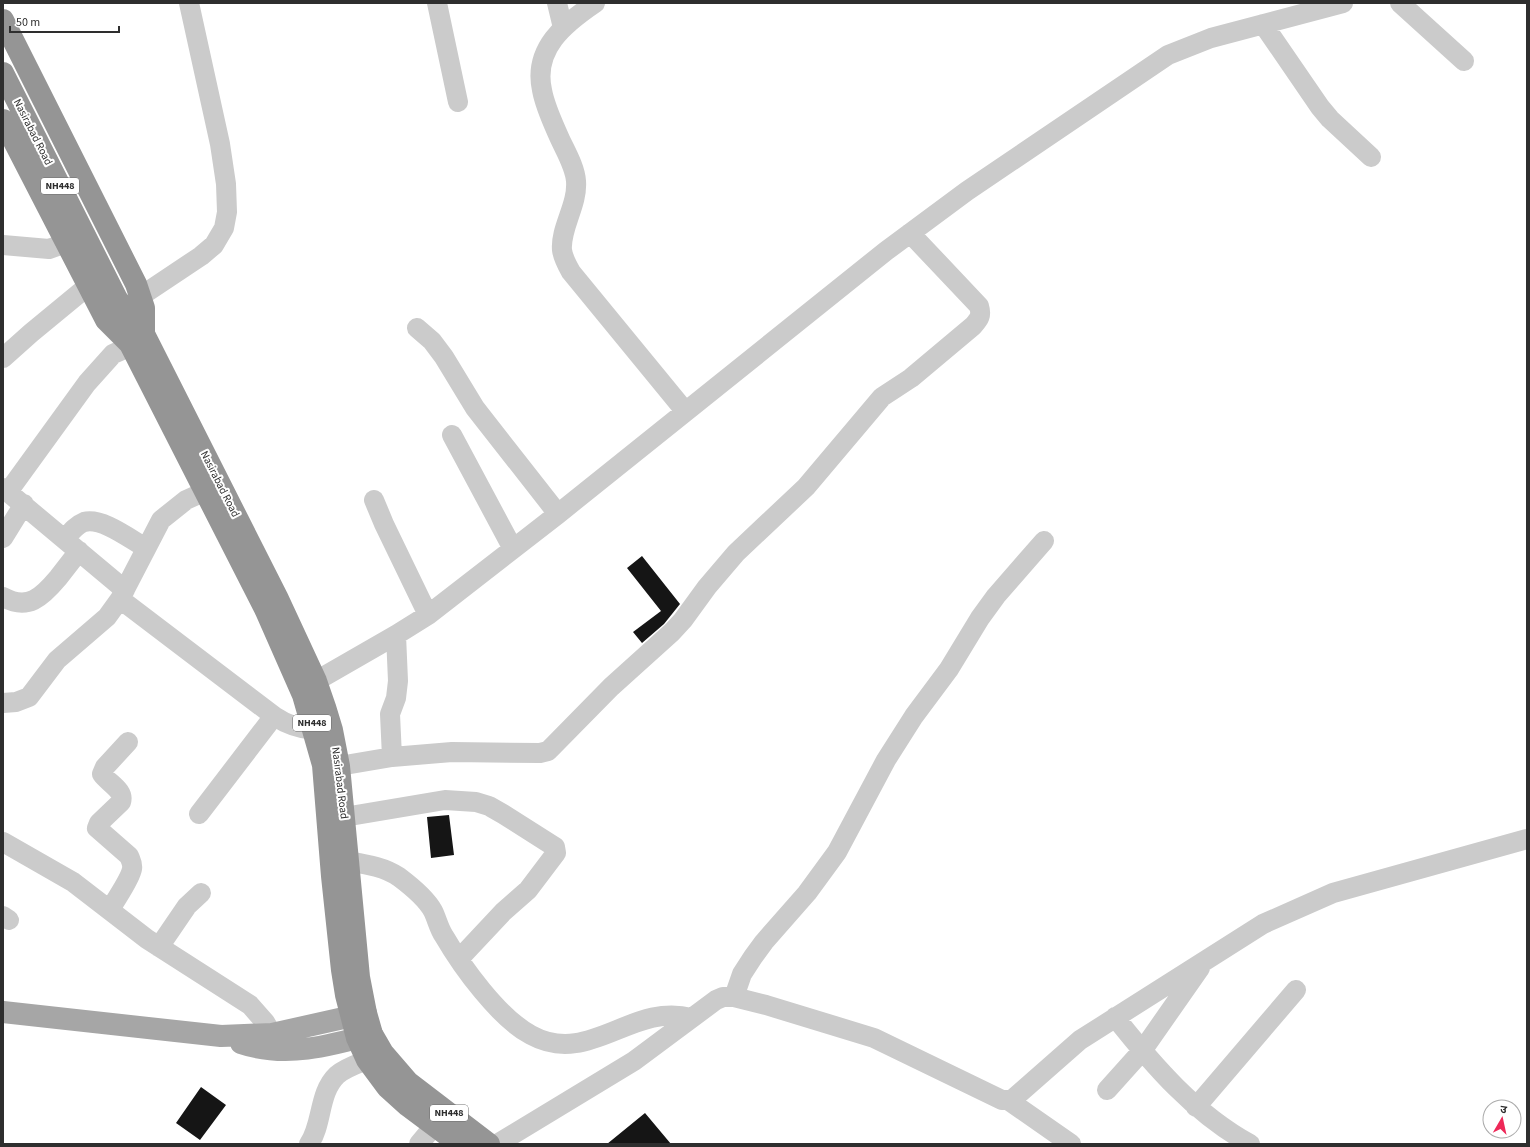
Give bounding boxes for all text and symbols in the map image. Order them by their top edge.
scale bar [10,8,119,34]
text: 50 m [16,14,40,31]
street label: Nasirabad Road [10,96,56,168]
road number: NH448 [41,178,79,194]
street label: Nasirabad Road [197,448,243,520]
road number: NH448 [293,715,331,731]
street label: Nasirabad Road [328,746,352,820]
north arrow [1482,1099,1522,1139]
text: उ [1499,1102,1508,1118]
road number: NH448 [430,1105,468,1121]

